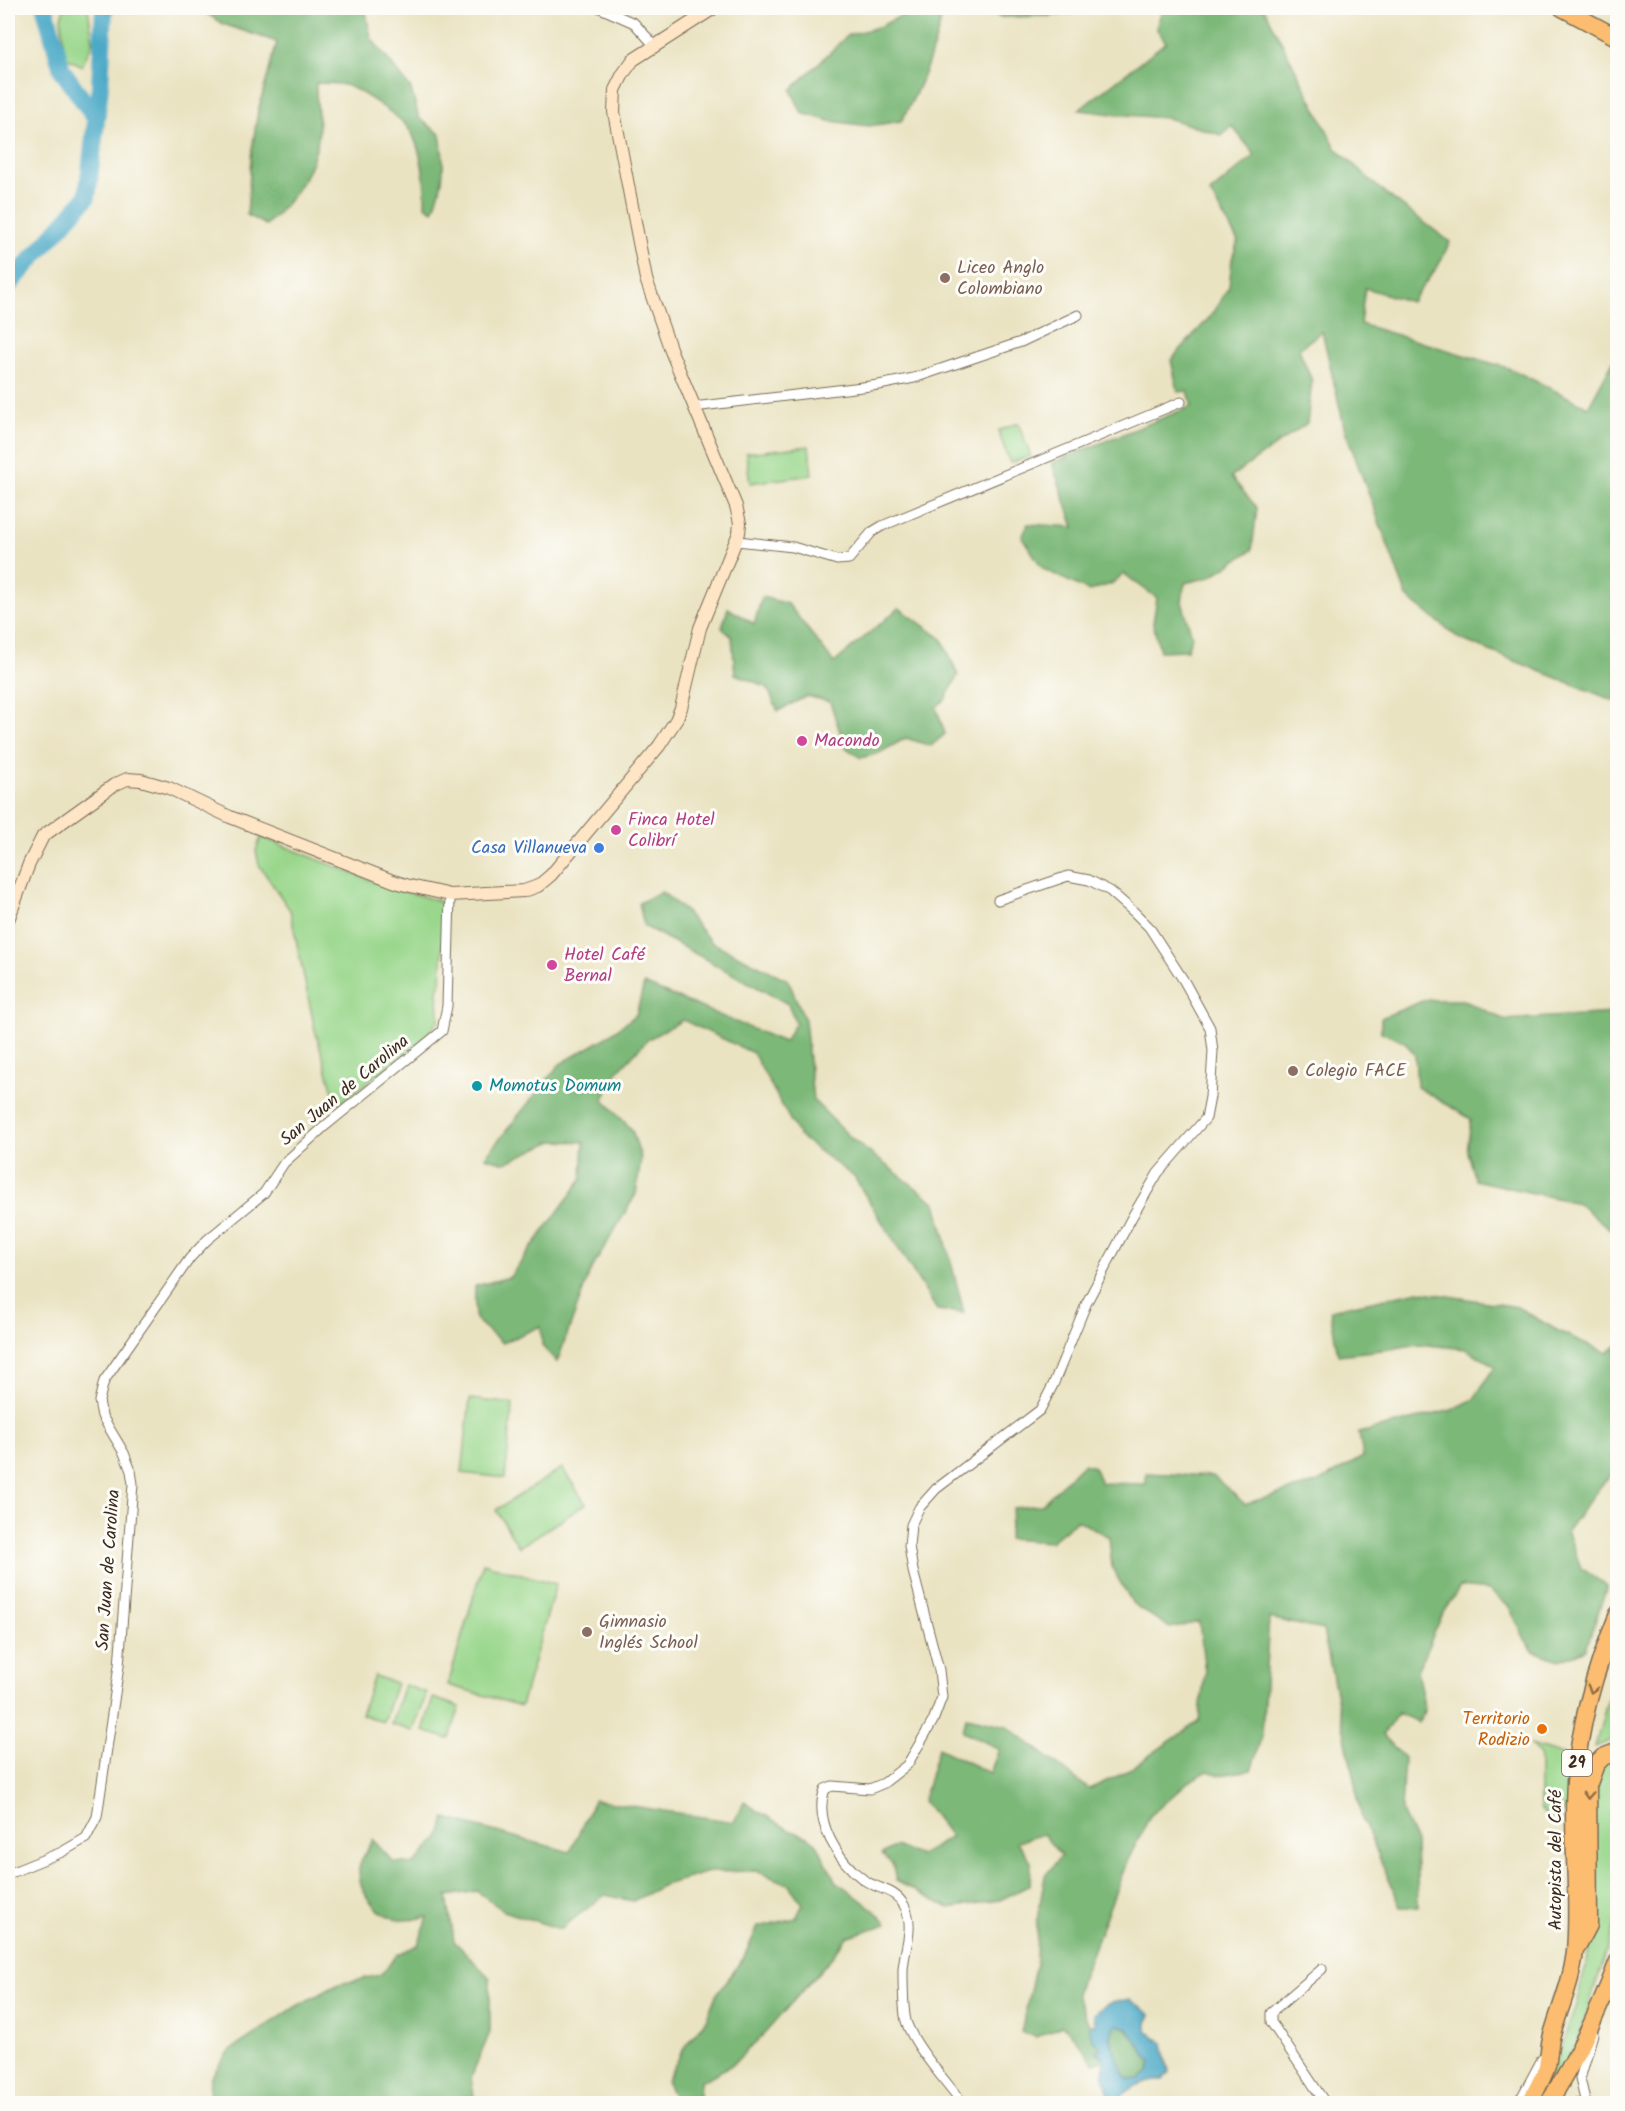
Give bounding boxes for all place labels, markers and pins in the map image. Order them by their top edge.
place label: Liceo Anglo Colombiano [957,254,1044,304]
marker: Liceo Anglo Colombiano [938,271,952,285]
place label: Macondo [814,727,880,756]
marker: Macondo [795,734,809,748]
place label: Finca Hotel Colibrí [628,806,715,856]
marker: Finca Hotel Colibrí [609,823,623,837]
place label: Casa Villanueva [471,834,587,863]
marker: Casa Villanueva [592,841,606,855]
place label: Hotel Café Bernal [564,941,646,991]
marker: Hotel Café Bernal [545,958,559,972]
place label: Colegio FACE [1305,1057,1407,1086]
marker: Colegio FACE [1286,1064,1300,1078]
place label: Momotus Domum [489,1072,621,1101]
marker: Momotus Domum [470,1079,484,1093]
place label: Gimnasio Inglés School [599,1608,698,1658]
marker: Gimnasio Inglés School [580,1625,594,1639]
place label: Territorio Rodizio [1463,1705,1530,1755]
marker: Territorio Rodizio [1535,1722,1549,1736]

